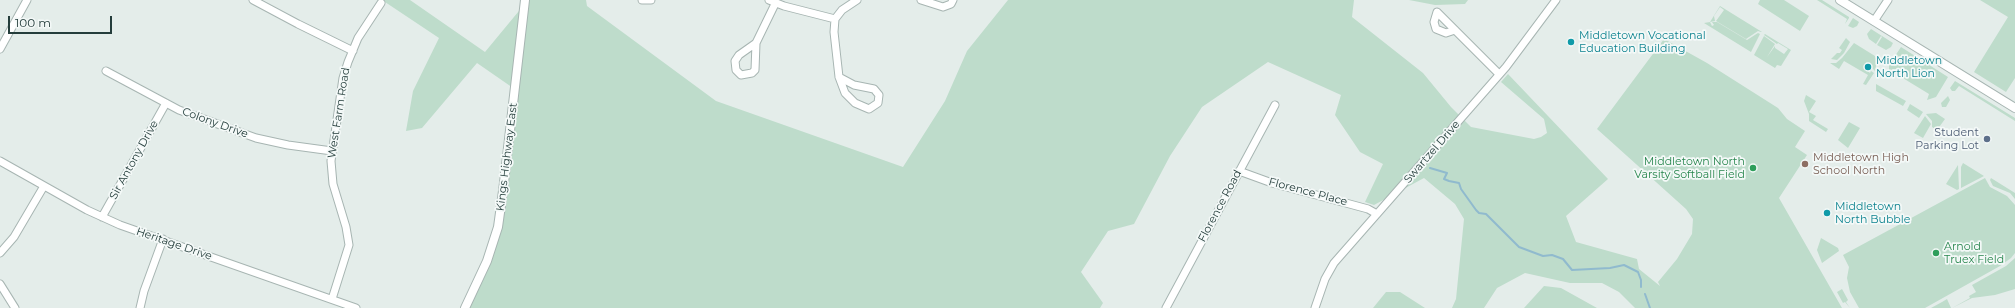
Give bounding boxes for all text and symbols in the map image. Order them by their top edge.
scale bar [10,8,114,34]
text: 100 m [15,15,51,30]
place label: Middletown Vocational Education Building [1579,29,1706,55]
marker: Middletown Vocational Education Building [1566,37,1576,47]
place label: Middletown North Lion [1876,54,1942,80]
marker: Middletown North Lion [1863,62,1873,72]
street label: West Farm Road [325,67,353,159]
street label: Kings Highway East [494,102,520,212]
street label: Colony Drive [180,105,250,141]
street label: Sir Antony Drive [107,118,161,202]
street label: Swartzel Drive [1401,118,1463,186]
place label: Student Parking Lot [1915,126,1979,152]
marker: Student Parking Lot [1982,134,1992,144]
place label: Middletown High School North [1813,151,1909,177]
place label: Middletown North Varsity Softball Field [1634,155,1745,181]
marker: Middletown High School North [1800,159,1810,169]
marker: Middletown North Varsity Softball Field [1748,163,1758,173]
street label: Florence Road [1195,168,1245,244]
street label: Florence Place [1267,175,1349,209]
place label: Middletown North Bubble [1835,200,1910,226]
marker: Middletown North Bubble [1822,208,1832,218]
street label: Heritage Drive [134,225,214,263]
place label: Arnold Truex Field [1944,240,2004,266]
marker: Arnold Truex Field [1931,248,1941,258]

